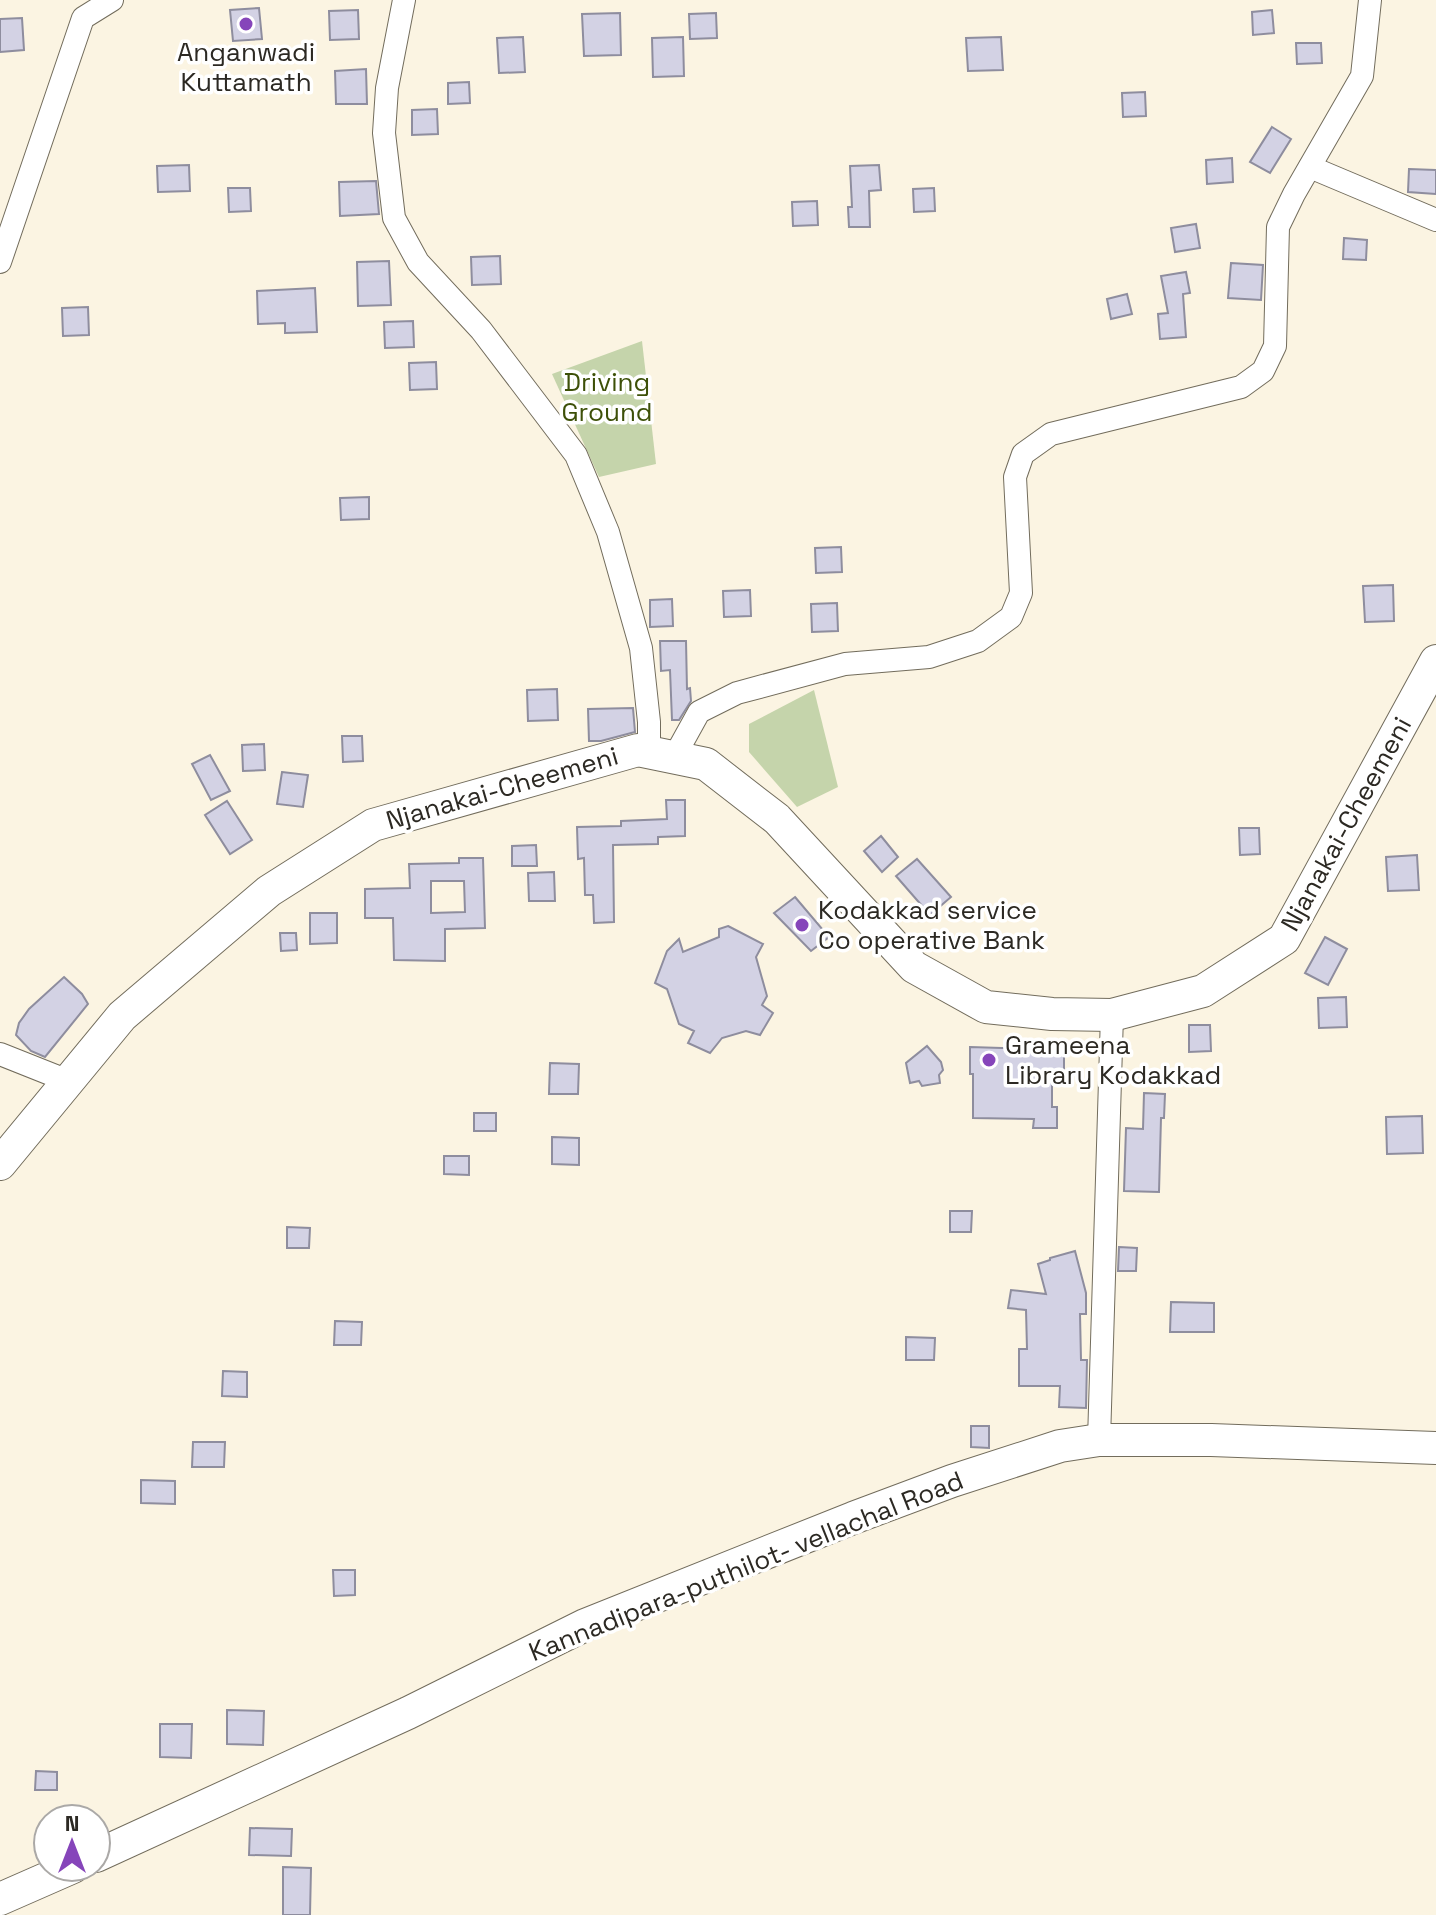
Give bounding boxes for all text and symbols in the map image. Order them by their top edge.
marker: Anganwadi Kuttamath [237,15,255,33]
place label: Anganwadi Kuttamath [177,35,315,99]
park label: Driving Ground [561,365,653,429]
street label: Njanakai-Cheemeni [1273,711,1419,937]
street label: Njanakai-Cheemeni [382,739,622,837]
place label: Kodakkad service Co operative Bank [818,893,1045,957]
marker: Kodakkad service Co operative Bank [793,916,811,934]
place label: Grameena Library Kodakkad [1005,1028,1221,1092]
marker: Grameena Library Kodakkad [980,1051,998,1069]
street label: Kannadipara-puthilot- vellachal Road [524,1463,968,1669]
north arrow [32,1803,112,1883]
text: N [65,1809,79,1837]

